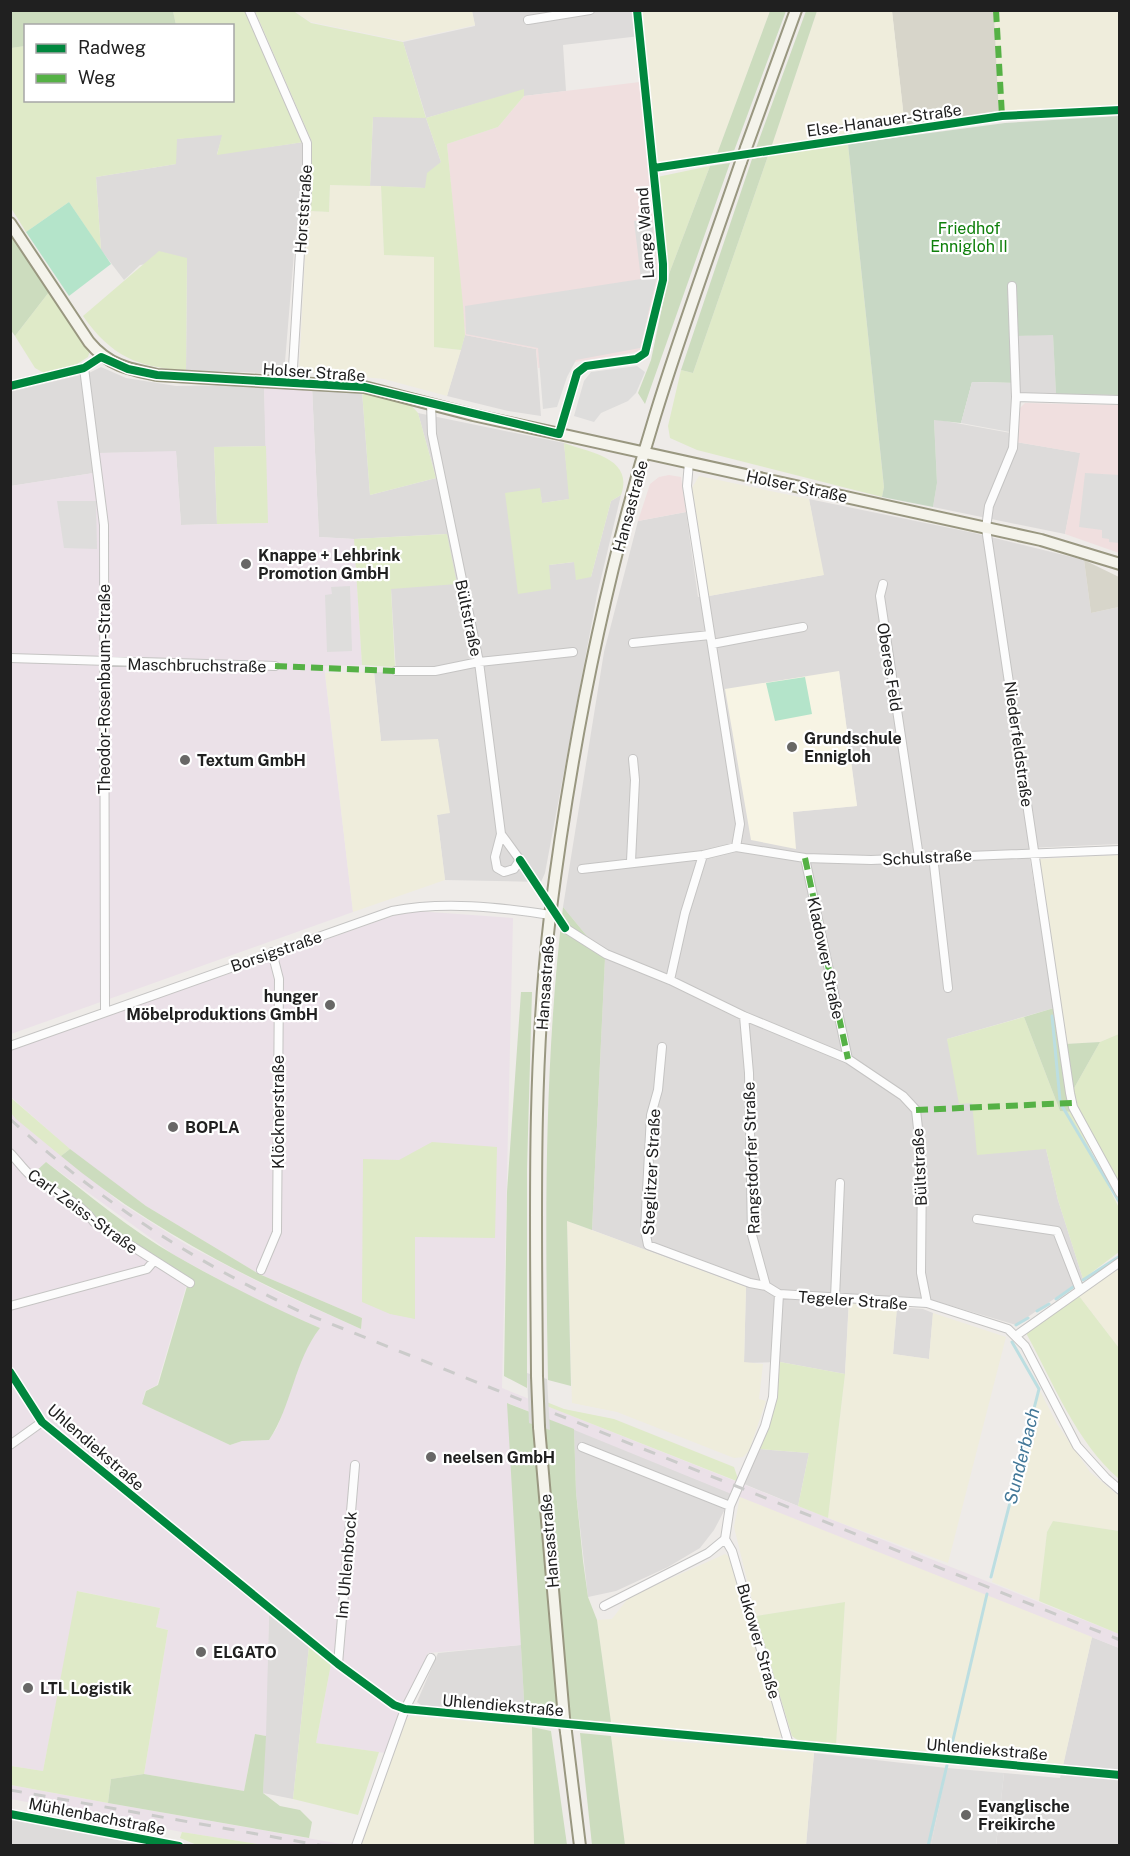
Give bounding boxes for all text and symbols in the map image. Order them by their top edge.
legend [24,24,234,102]
text: Radweg [78,37,146,58]
text: Weg [78,67,116,88]
street label: Else-Hanauer-Straße [805,100,963,141]
street label: Horststraße [291,164,316,254]
street label: Lange Wand [633,187,658,279]
park label: Friedhof Ennigloh II [930,219,1008,256]
street label: Holser Straße [262,359,366,386]
street label: Hansastraße [609,458,652,554]
street label: Holser Straße [745,466,849,506]
place label: Knappe + Lehbrink Promotion GmbH [258,546,400,583]
marker: Knappe + Lehbrink Promotion GmbH [239,557,253,571]
street label: Bültstraße [451,578,486,658]
street label: Theodor-Rosenbaum-Straße [95,584,114,794]
street label: Oberes Feld [873,621,906,713]
street label: Maschbruchstraße [127,655,267,676]
street label: Niederfeldstraße [1000,680,1037,808]
place label: Grundschule Ennigloh [804,729,902,766]
marker: Grundschule Ennigloh [785,740,799,754]
place label: Textum GmbH [197,751,306,770]
marker: Textum GmbH [178,753,192,767]
street label: Schulstraße [882,846,972,869]
street label: Kladower Straße [803,895,848,1021]
street label: Borsigstraße [228,927,324,976]
street label: Hansastraße [533,935,558,1031]
place label: hunger Möbelproduktions GmbH [126,987,318,1024]
marker: hunger Möbelproduktions GmbH [323,998,337,1012]
street label: Klöcknerstraße [269,1055,288,1169]
street label: Rangstdorfer Straße [739,1081,764,1235]
street label: Steglitzer Straße [639,1108,664,1236]
place label: BOPLA [185,1118,240,1137]
marker: BOPLA [166,1120,180,1134]
street label: Bültstraße [908,1128,931,1206]
street label: Carl-Zeiss-Straße [24,1165,141,1258]
street label: Tegeler Straße [798,1287,908,1314]
street label: Uhlendiekstraße [43,1400,148,1495]
water label: Sunderbach [999,1406,1044,1506]
place label: neelsen GmbH [443,1448,555,1467]
marker: neelsen GmbH [424,1450,438,1464]
street label: Hansastraße [536,1493,563,1589]
street label: Im Uhlenbrock [332,1511,361,1620]
street label: Bukower Straße [733,1581,784,1701]
place label: ELGATO [213,1643,277,1662]
marker: ELGATO [194,1645,208,1659]
place label: LTL Logistik [40,1679,132,1698]
marker: LTL Logistik [21,1681,35,1695]
street label: Uhlendiekstraße [441,1691,565,1720]
street label: Uhlendiekstraße [925,1735,1049,1764]
street label: Mühlenbachstraße [27,1794,167,1839]
place label: Evanglische Freikirche [978,1797,1070,1834]
marker: Evanglische Freikirche [959,1808,973,1822]

